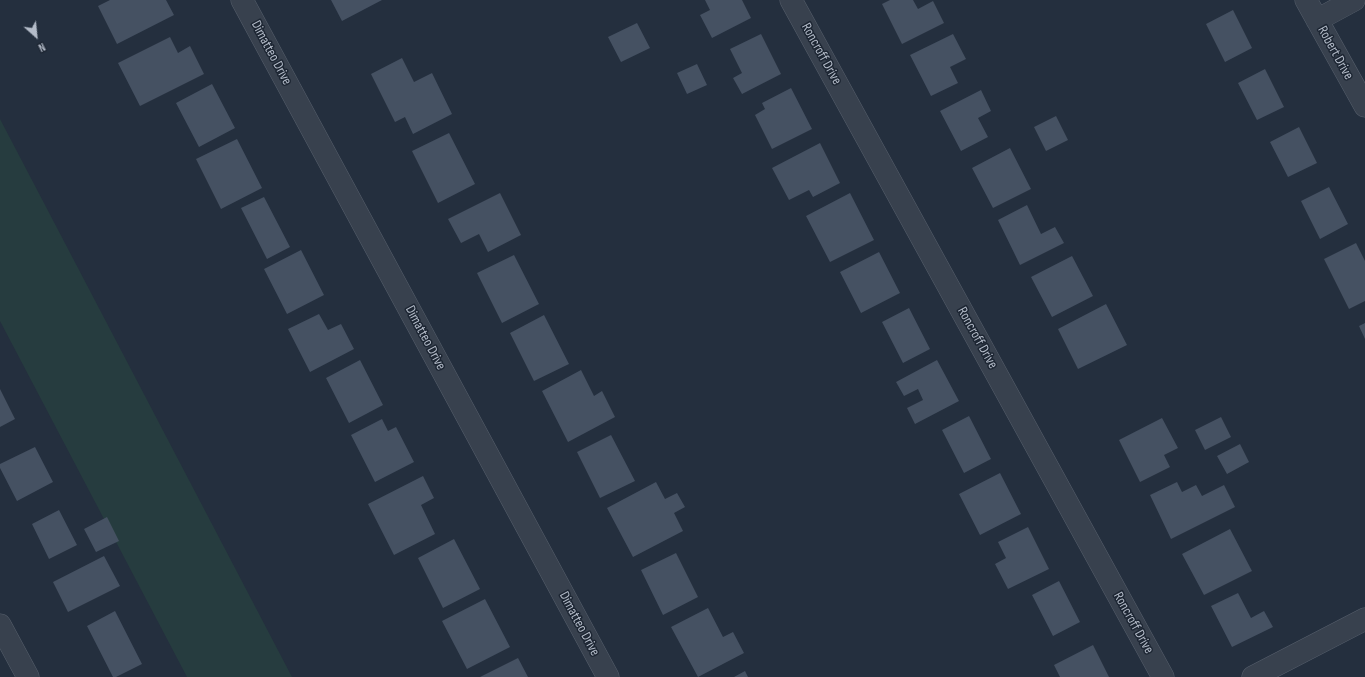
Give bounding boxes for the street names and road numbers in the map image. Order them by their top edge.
street label: Dimatteo Drive [247,18,295,88]
street label: Roncroff Drive [797,20,845,88]
street label: Robert Drive [1313,23,1357,83]
street label: Dimatteo Drive [401,303,449,373]
street label: Roncroff Drive [953,304,1001,372]
street label: Dimatteo Drive [555,589,603,659]
street label: Roncroff Drive [1109,589,1157,657]

